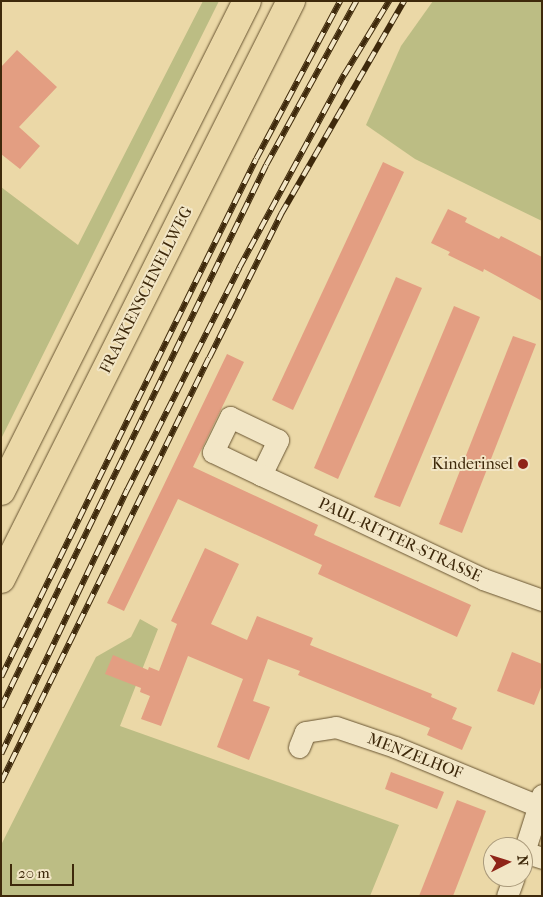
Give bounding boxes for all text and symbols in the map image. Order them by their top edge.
street label: FRANKENSCHNELLWEG [96,203,196,377]
place label: Kinderinsel [432,454,513,474]
marker: Kinderinsel [517,458,529,470]
street label: PAUL-RITTER-STRASSE [315,494,485,586]
street label: MENZELHOF [365,729,465,783]
north arrow [483,837,533,887]
scale bar [12,854,76,886]
text: N [514,855,531,867]
text: 20 m [18,864,50,882]

